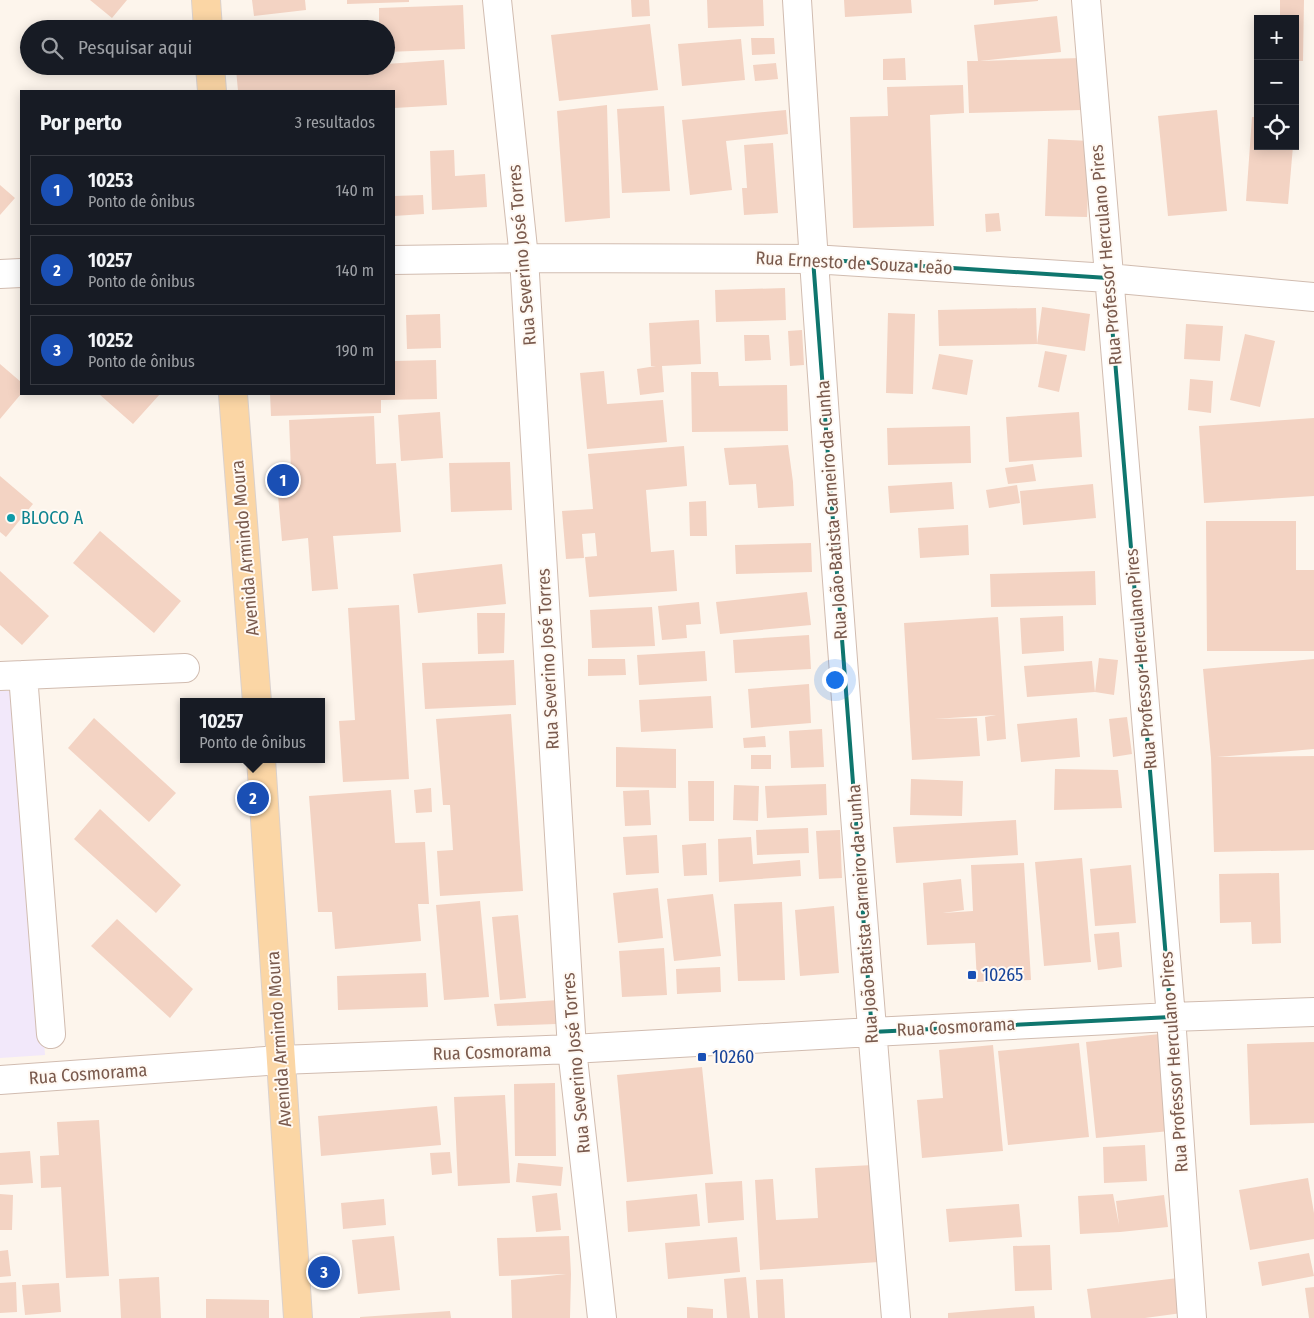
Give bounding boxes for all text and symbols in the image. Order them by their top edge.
map controls [1254,15,1299,150]
button: + [1254,15,1299,60]
search box [20,20,395,75]
icon: search [38,34,66,62]
text: Pesquisar aqui [78,36,192,59]
button: − [1254,60,1299,105]
button: locate [1254,105,1299,150]
text: Por perto [40,110,122,136]
text: 3 resultados [295,113,375,132]
street label: Rua Professor Herculano Pires [1085,143,1127,366]
street label: Rua Severino José Torres [503,163,541,346]
text: 10253 [88,169,133,192]
text: 1 [54,181,60,200]
text: 140 m [336,181,374,200]
text: Ponto de ônibus [88,192,195,211]
street label: Rua Ernesto de Souza Leão [755,247,953,279]
text: 10257 [88,249,132,272]
text: 2 [53,261,61,280]
text: 140 m [336,261,374,280]
text: Ponto de ônibus [88,272,195,291]
text: 10252 [88,329,133,352]
text: 3 [53,341,61,360]
text: 190 m [336,341,374,360]
text: Ponto de ônibus [88,352,195,371]
street label: Rua João Batista Carneiro da Cunha [812,379,852,640]
street label: Avenida Armindo Moura [226,459,264,637]
pin: 1 [267,461,299,499]
place label: BLOCO A [21,507,84,529]
marker: BLOCO A [5,512,17,524]
street label: Rua Professor Herculano Pires [1120,547,1162,770]
street label: Rua Severino José Torres [532,567,564,750]
your location [822,667,848,693]
popup [180,698,325,763]
text: 10257 [199,710,243,733]
text: Ponto de ônibus [199,733,306,752]
pin: 2 [237,779,269,817]
street label: Rua João Batista Carneiro da Cunha [843,783,883,1044]
street label: Avenida Armindo Moura [262,950,296,1128]
street label: Rua Professor Herculano Pires [1155,950,1193,1173]
place label: 10265 [982,964,1023,986]
marker: 10265 [966,969,978,981]
street label: Rua Severino José Torres [557,971,595,1154]
street label: Rua Cosmorama [896,1013,1016,1041]
street label: Rua Cosmorama [432,1039,552,1065]
place label: 10260 [712,1046,754,1068]
marker: 10260 [696,1051,708,1063]
street label: Rua Cosmorama [28,1059,148,1089]
pin: 3 [308,1253,340,1291]

